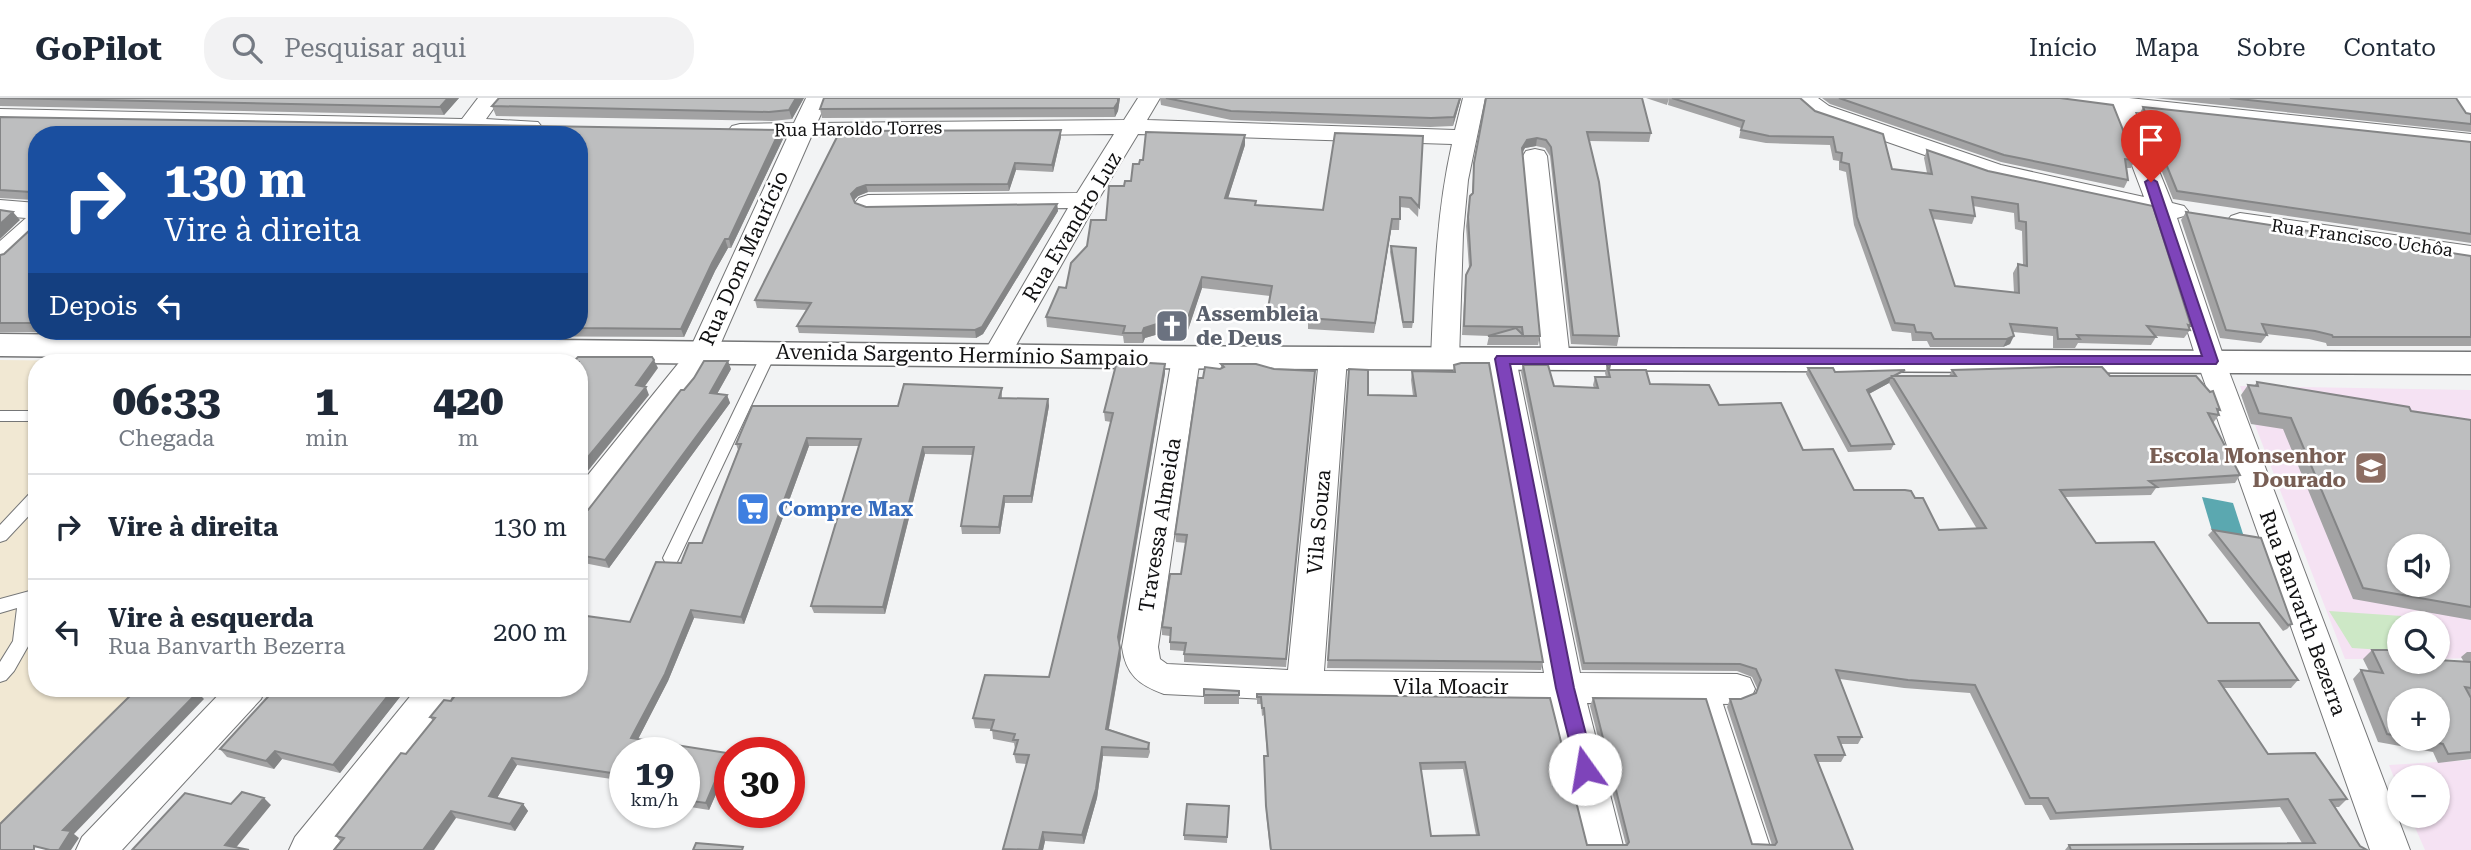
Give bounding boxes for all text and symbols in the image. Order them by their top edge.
search box [204,17,694,80]
text: GoPilot [35,29,162,68]
icon: search [228,29,266,67]
text: Pesquisar aqui [284,33,466,63]
text: Início [2029,34,2097,62]
text: Mapa [2135,34,2199,62]
text: Sobre [2237,34,2305,62]
text: Contato [2343,34,2436,62]
pin [2121,110,2181,182]
street label: Rua Haroldo Torres [774,117,942,140]
icon: arrive [2132,121,2170,159]
street label: Rua Evandro Luz [1018,148,1126,306]
text: 130 m [164,152,306,209]
icon: right [49,154,140,245]
street label: Rua Dom Maurício [695,167,793,349]
text: Vire à direita [164,211,361,249]
street label: Rua Francisco Uchôa [2270,214,2454,261]
icon: left [151,287,189,325]
text: Depois [49,291,137,321]
place label: Assembleia de Deus [1196,302,1319,350]
church icon: Assembleia de Deus [1153,307,1191,345]
street label: Avenida Sargento Hermínio Sampaio [775,340,1149,370]
text: 06:33 [113,376,221,425]
text: 1 [315,376,339,425]
text: 420 [433,376,503,425]
text: Chegada [119,425,215,452]
text: min [305,425,348,452]
text: m [458,425,479,452]
street label: Travessa Almeida [1134,435,1186,614]
place label: Escola Monsenhor Dourado [2149,444,2346,492]
school or university icon: Escola Monsenhor Dourado [2352,449,2390,487]
street label: Vila Souza [1302,468,1336,575]
supermarket icon: Compre Max [734,490,772,528]
place label: Compre Max [778,497,914,521]
street label: Rua Banvarth Bezerra [2255,507,2352,720]
icon: right [49,508,87,546]
text: Vire à direita [108,512,278,542]
text: 130 m [493,512,567,542]
map controls [2387,534,2450,828]
button: sound [2387,534,2450,597]
text: Vire à esquerda [108,603,313,633]
button: search [2387,611,2450,674]
icon: left [49,613,87,651]
text: 200 m [493,617,567,647]
text: Rua Banvarth Bezerra [108,633,345,660]
street label: Vila Moacir [1393,675,1509,699]
button: + [2387,688,2450,751]
position arrow [1548,732,1622,806]
speed limit sign: 30 [714,737,805,828]
text: 19 [635,753,674,794]
button: − [2387,765,2450,828]
text: km/h [630,789,679,810]

